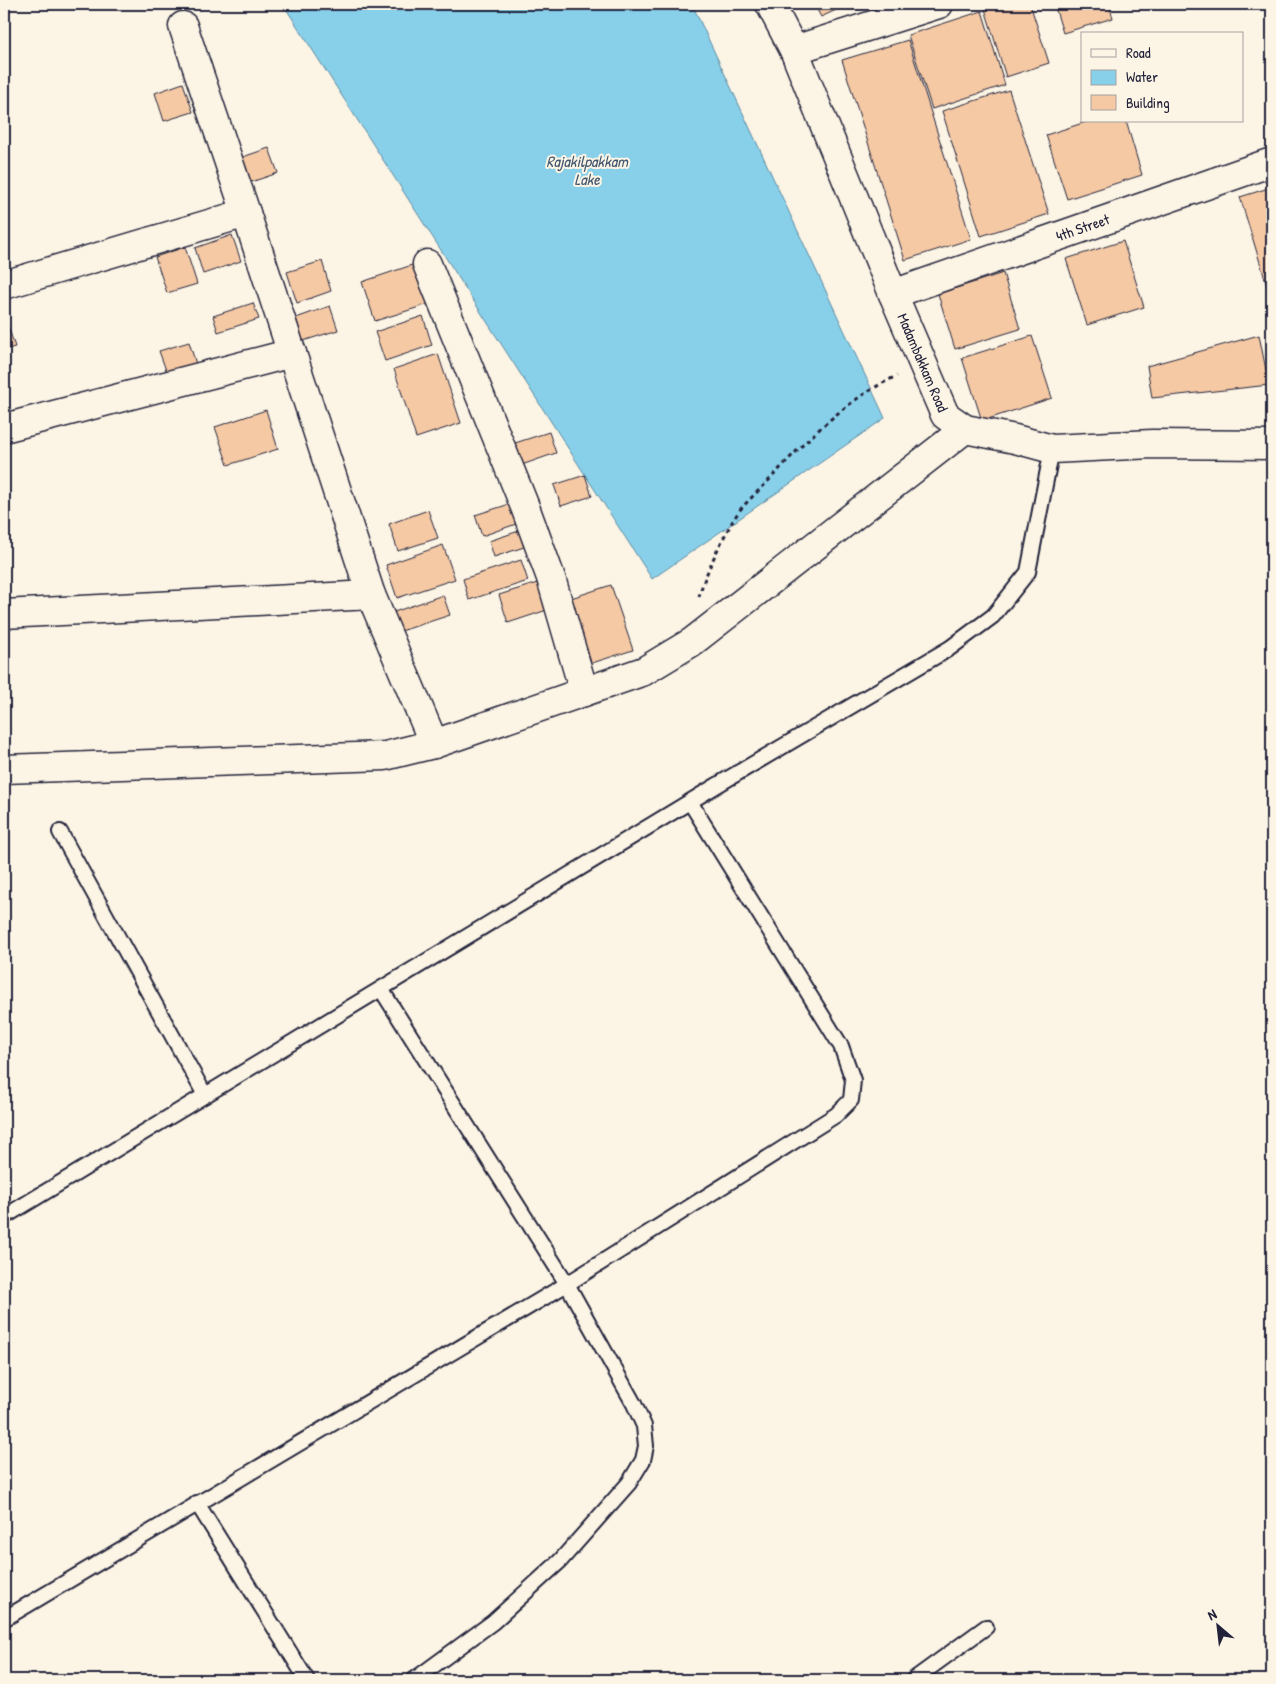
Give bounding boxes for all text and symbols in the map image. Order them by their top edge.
legend [1081,32,1244,122]
text: Road [1126,42,1151,63]
text: Water [1126,66,1158,87]
text: Building [1126,92,1170,113]
water label: Rajakilpakkam Lake [546,150,629,190]
street label: 4th Street [1053,208,1113,246]
street label: Madambakkam Road [893,310,954,415]
north arrow [1194,1602,1244,1652]
text: N [1204,1604,1220,1624]

